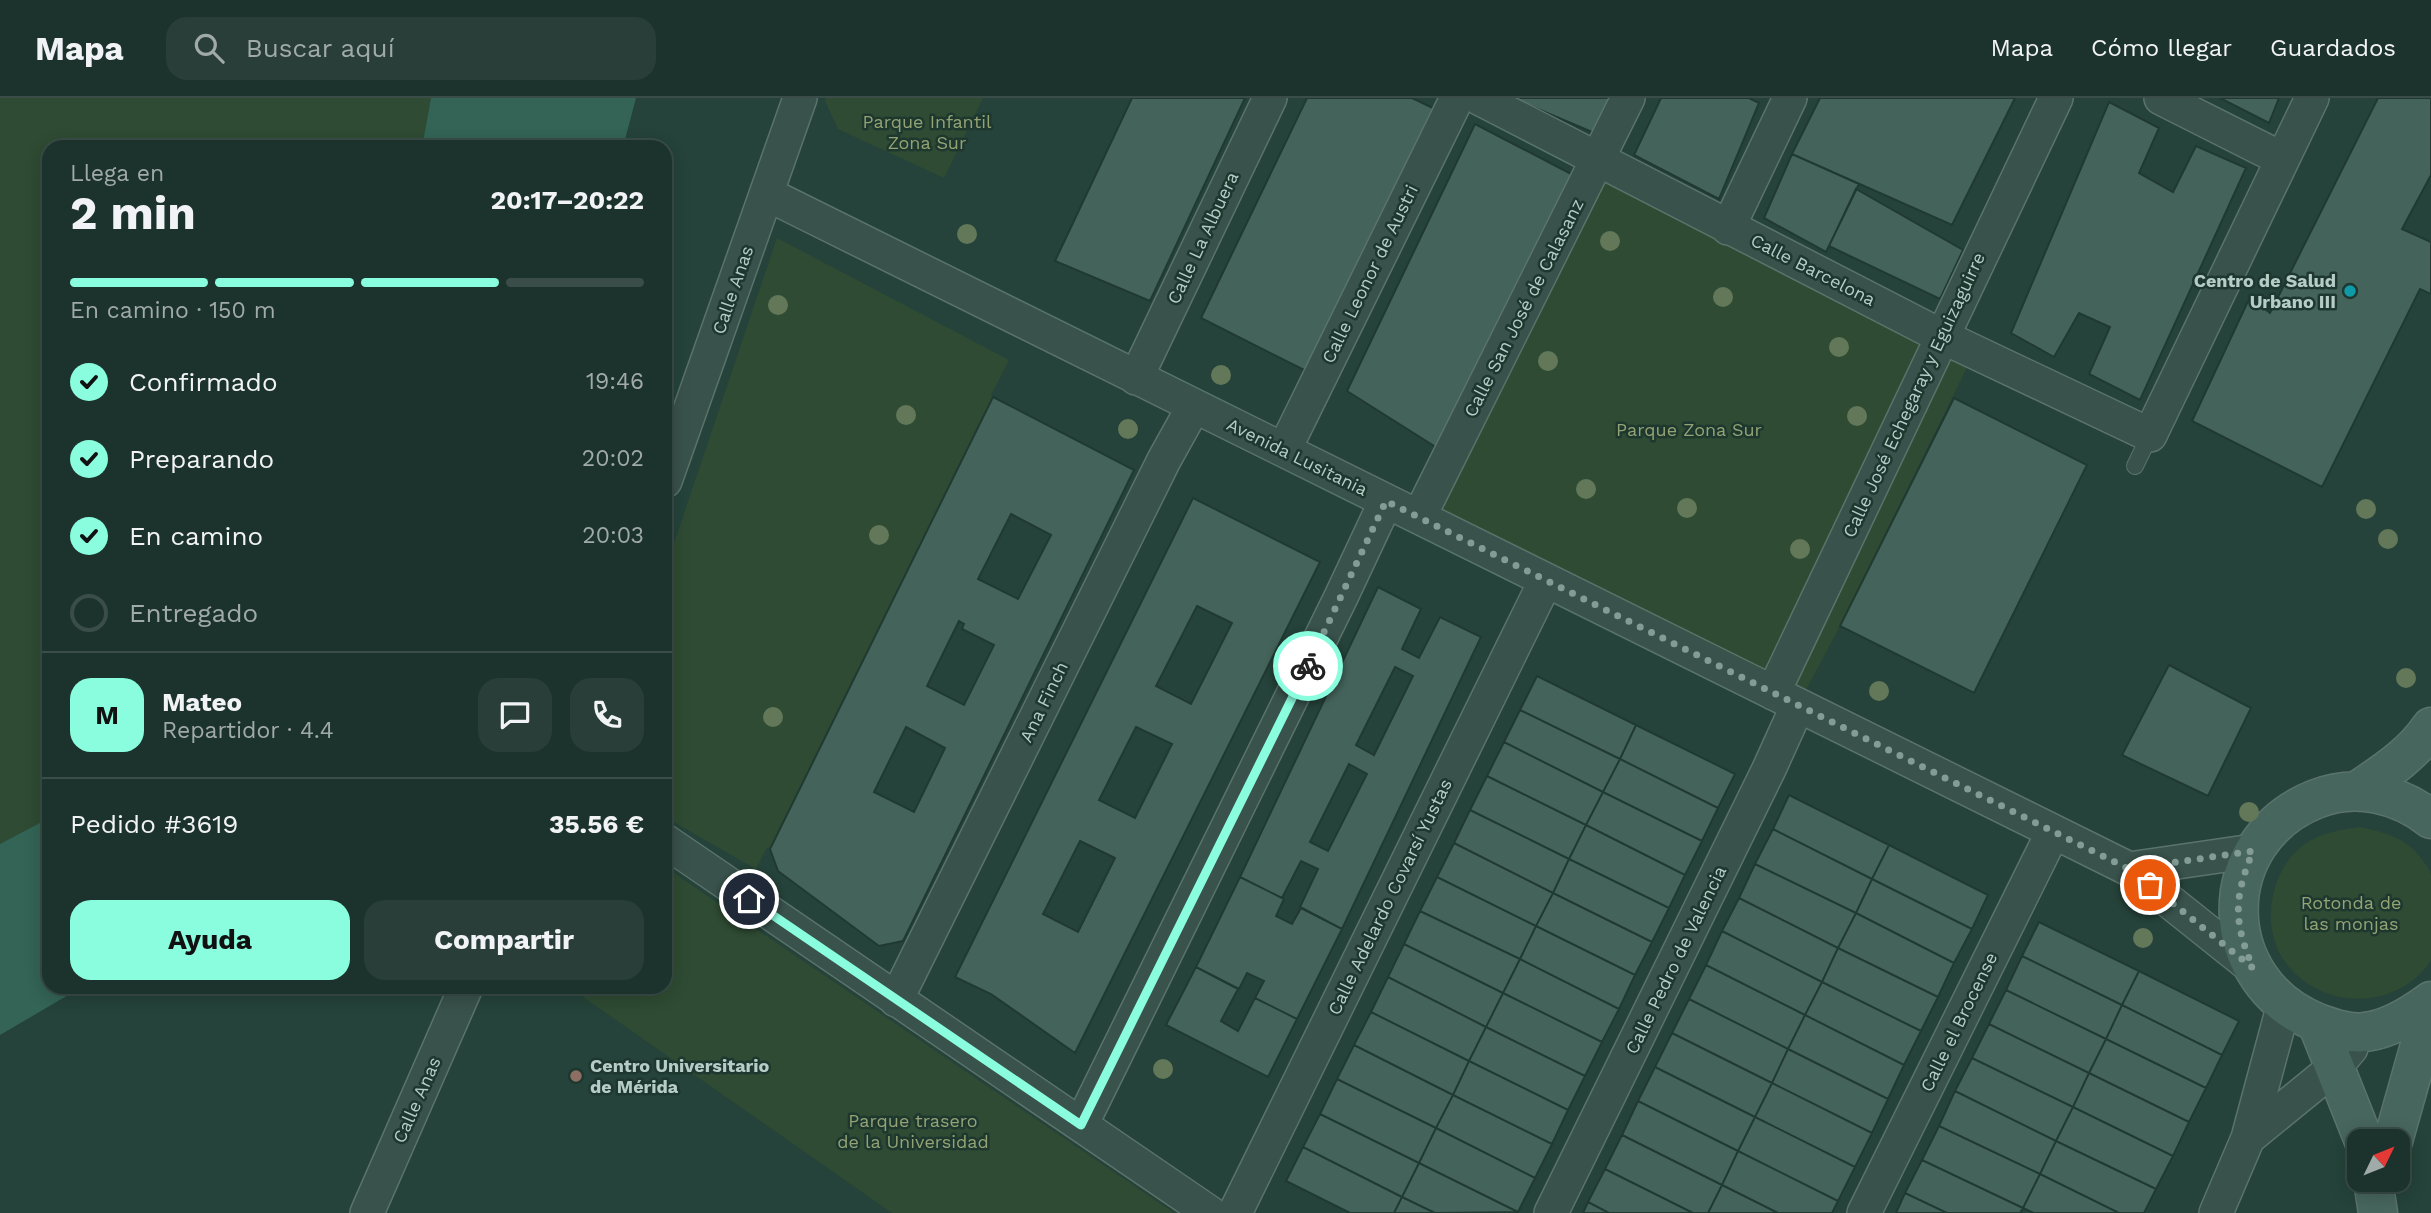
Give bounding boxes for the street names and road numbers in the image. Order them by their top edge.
street label: Calle La Albuera [1163,168,1242,307]
street label: Calle Leonor de Austri [1317,181,1422,366]
street label: Calle San José de Calasanz [1459,195,1588,420]
street label: Calle Barcelona [1747,229,1879,310]
street label: Calle Anas [708,243,757,337]
street label: Calle José Echegaray y Eguizaguirre [1838,249,1989,541]
street label: Avenida Lusitania [1223,413,1371,500]
street label: Ana Finch [1015,658,1072,746]
street label: Calle Adelardo Covarsí Yustas [1323,775,1456,1018]
street label: Calle Pedro de Valencia [1621,862,1730,1057]
street label: Calle el Brocense [1916,949,2001,1095]
street label: Calle Anas [388,1053,445,1146]

